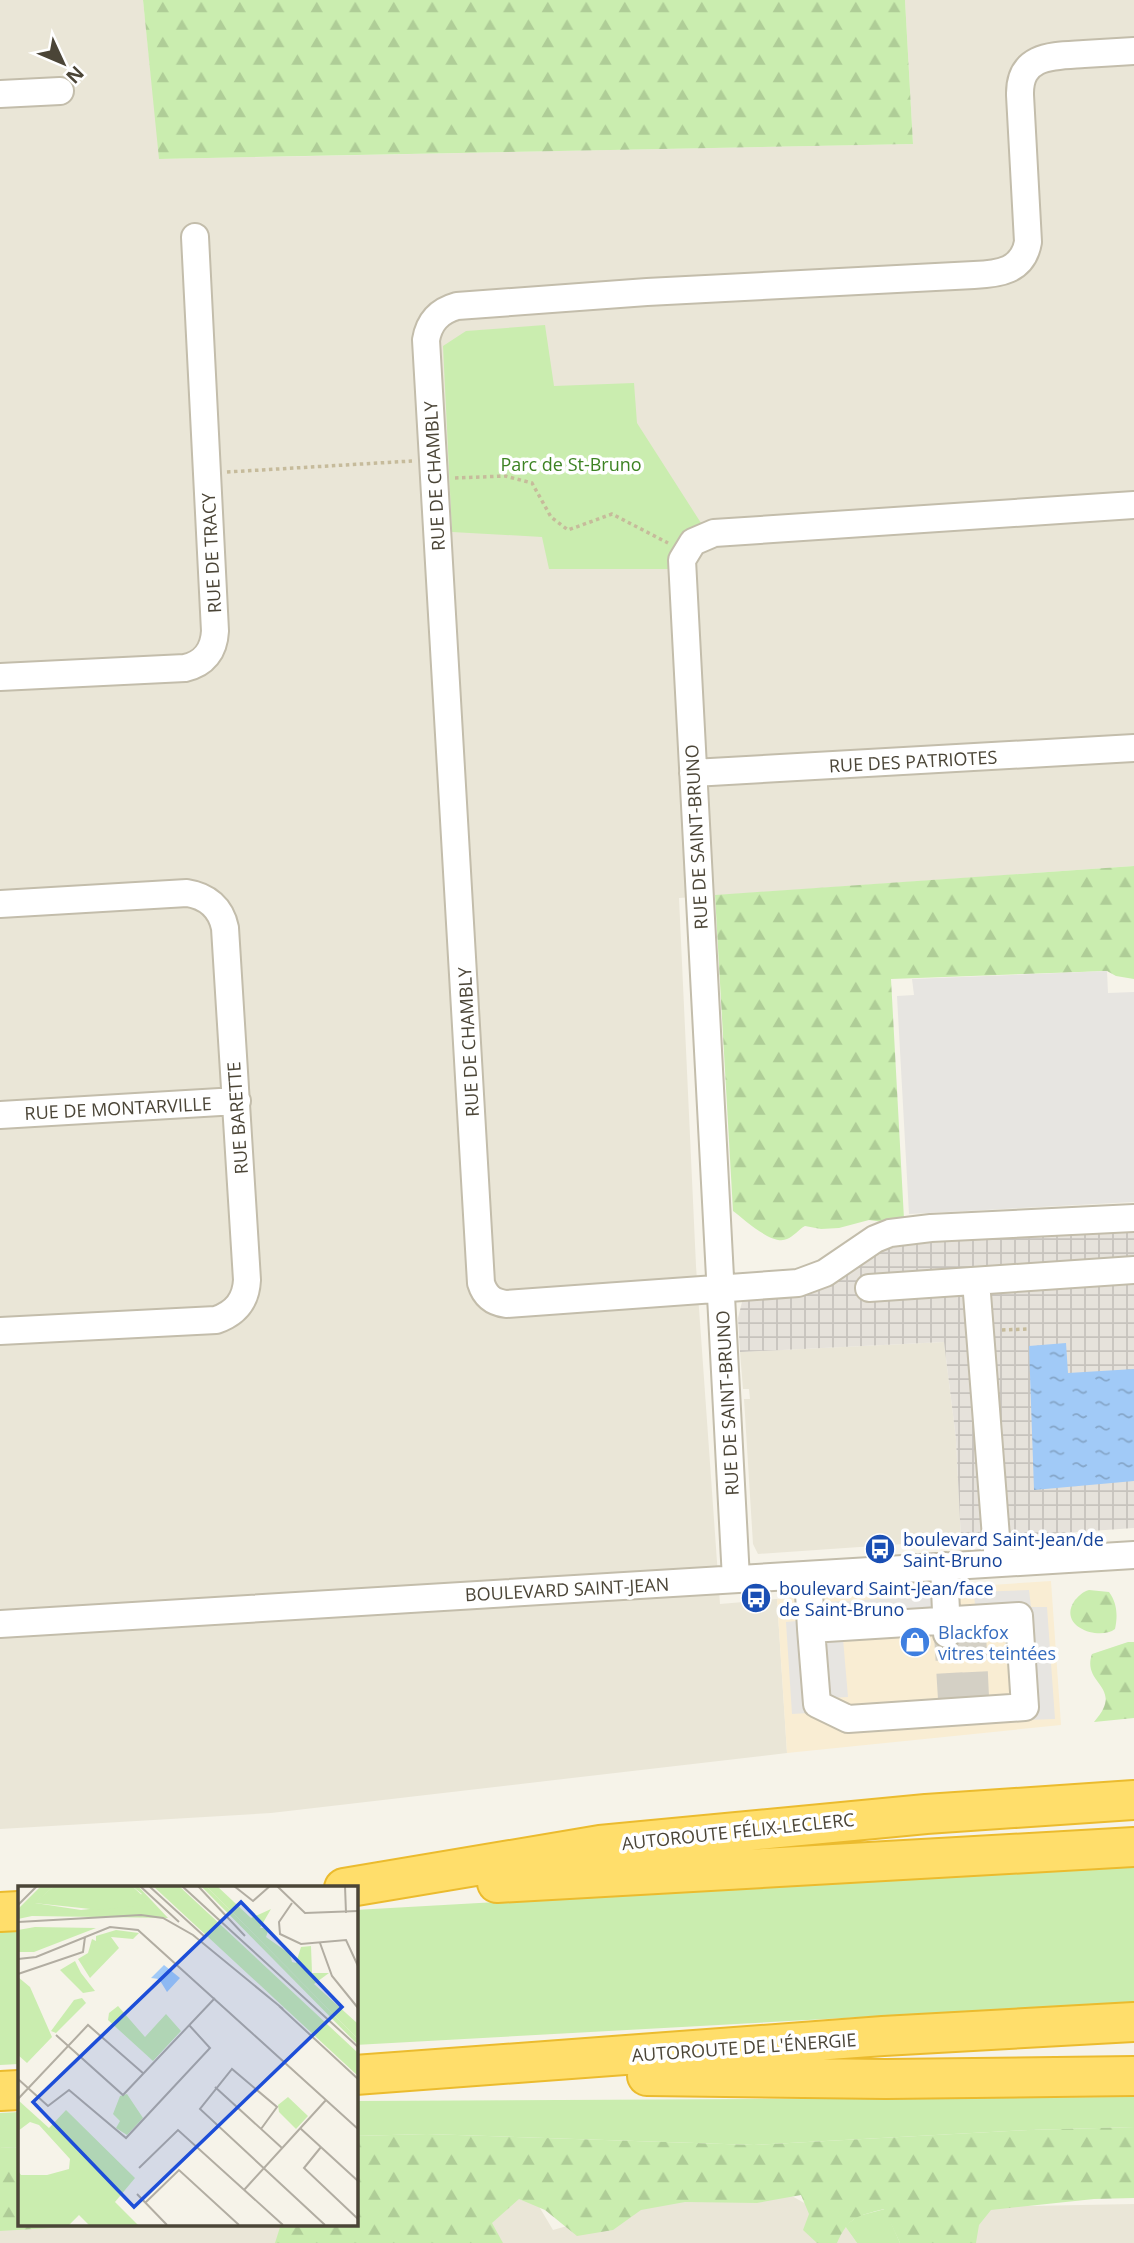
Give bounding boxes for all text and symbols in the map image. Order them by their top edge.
north arrow [28,28,98,98]
text: N [61,60,90,89]
street label: RUE DE CHAMBLY [418,400,450,551]
park label: Parc de St-Bruno [500,452,642,476]
street label: RUE DE TRACY [196,491,226,614]
street label: RUE DE SAINT-BRUNO [679,744,713,930]
street label: RUE DES PATRIOTES [828,745,998,777]
street label: RUE DE CHAMBLY [452,966,484,1117]
street label: RUE BARETTE [221,1061,253,1175]
street label: RUE DE MONTARVILLE [24,1091,212,1125]
street label: RUE DE SAINT-BRUNO [710,1310,744,1496]
place label: boulevard Saint-Jean/de Saint-Bruno [903,1527,1104,1572]
bus stop icon: boulevard Saint-Jean/de Saint-Bruno [863,1532,897,1566]
street label: BOULEVARD SAINT-JEAN [464,1572,670,1606]
place label: boulevard Saint-Jean/face de Saint-Bruno [779,1576,994,1621]
bus stop icon: boulevard Saint-Jean/face de Saint-Bruno [739,1581,773,1615]
place label: Blackfox vitres teintées [938,1620,1056,1665]
shop icon: Blackfox vitres teintées [898,1625,932,1659]
street label: AUTOROUTE FÉLIX-LECLERC [621,1807,855,1855]
inset map [18,1886,357,2226]
street label: AUTOROUTE DE L'ÉNERGIE [631,2027,857,2067]

